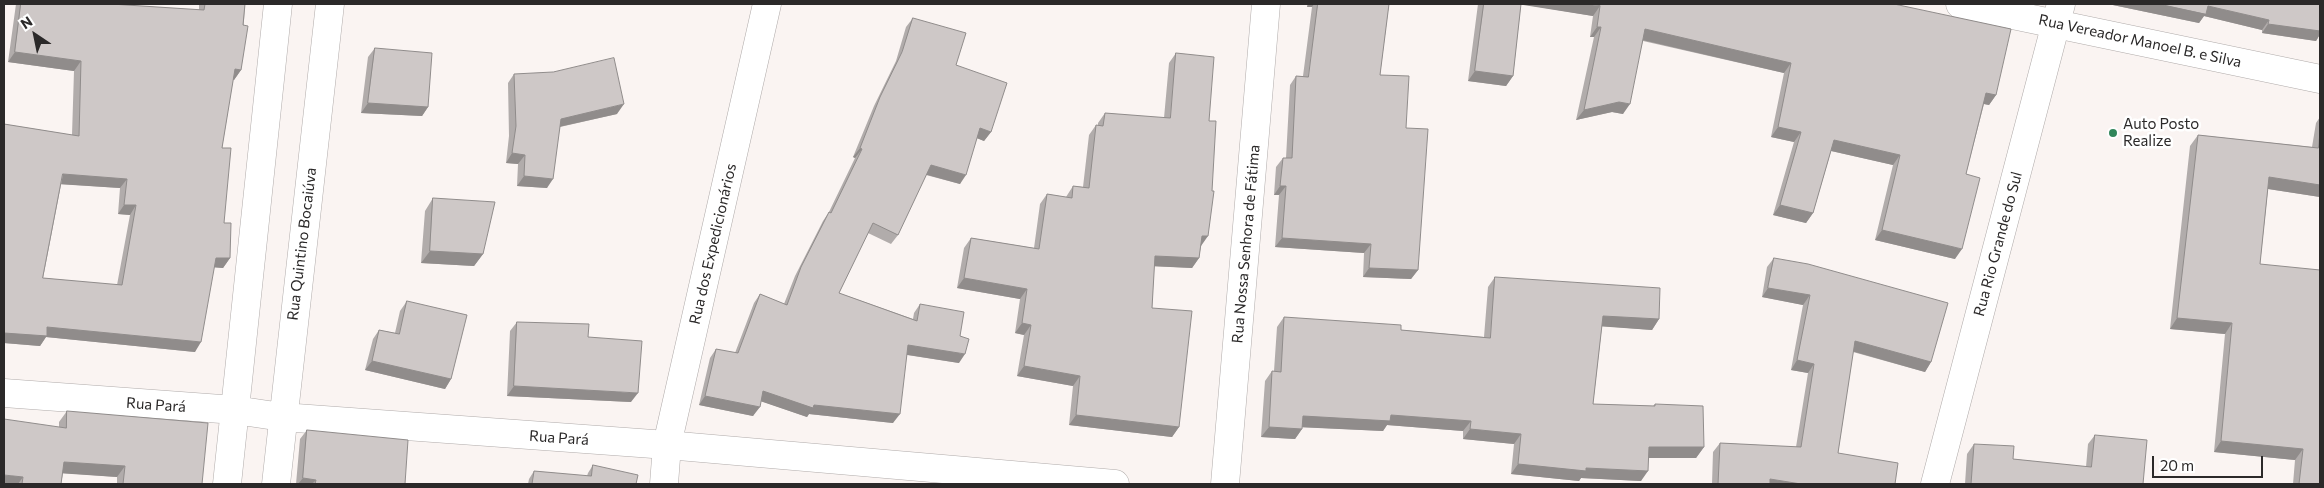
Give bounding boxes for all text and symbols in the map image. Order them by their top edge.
north arrow [10,10,60,60]
street label: Rua Vereador Manoel B. e Silva [2037,11,2243,71]
text: N [17,12,35,32]
place label: Auto Posto Realize [2123,115,2199,150]
marker: Auto Posto Realize [2107,127,2119,139]
street label: Rua Nossa Senhora de Fátima [1228,144,1264,344]
street label: Rua dos Expedicionários [686,162,740,326]
street label: Rua Quintino Bocaiúva [284,166,320,322]
street label: Rua Rio Grande do Sul [1970,170,2026,318]
street label: Rua Pará [125,394,187,416]
street label: Rua Pará [528,427,590,449]
scale bar [2154,446,2265,478]
text: 20 m [2160,456,2194,474]

